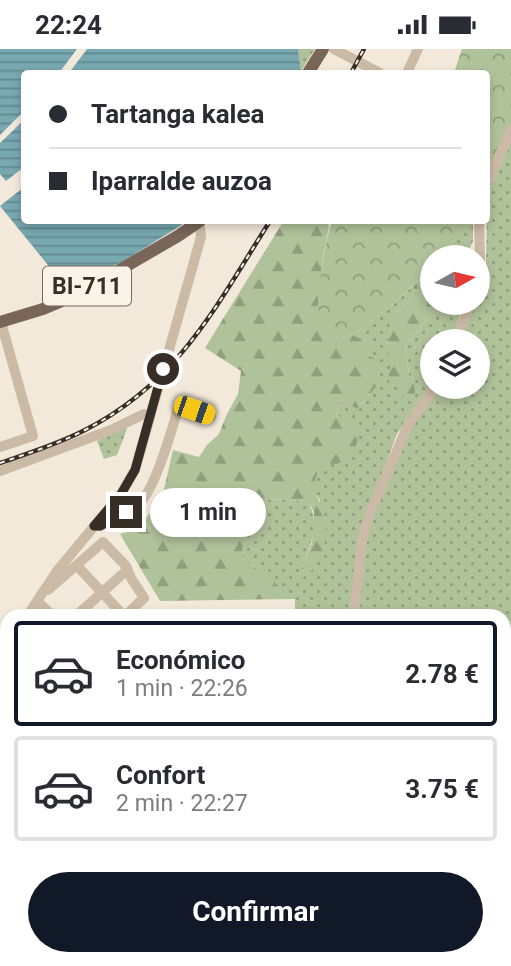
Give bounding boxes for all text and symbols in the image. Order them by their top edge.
text: 22:24 [35,10,102,40]
text: Tartanga kalea [91,99,264,129]
text: Iparralde auzoa [91,166,272,196]
north arrow [420,245,490,315]
map controls [420,245,490,399]
road number: BI-711 [43,267,131,305]
button: layers [420,329,490,399]
route start [147,353,179,385]
car [171,393,218,427]
callout: 1 min [150,487,266,537]
route end [110,496,142,528]
text: 1 min [179,499,237,526]
icon: car [32,642,95,705]
text: Económico [116,645,245,675]
text: 2.78 € [405,659,479,689]
text: 1 min · 22:26 [116,675,248,702]
icon: car [32,757,95,820]
text: Confort [116,760,205,790]
text: 3.75 € [405,774,479,804]
text: 2 min · 22:27 [116,790,248,817]
button: Confirmar [28,872,483,952]

